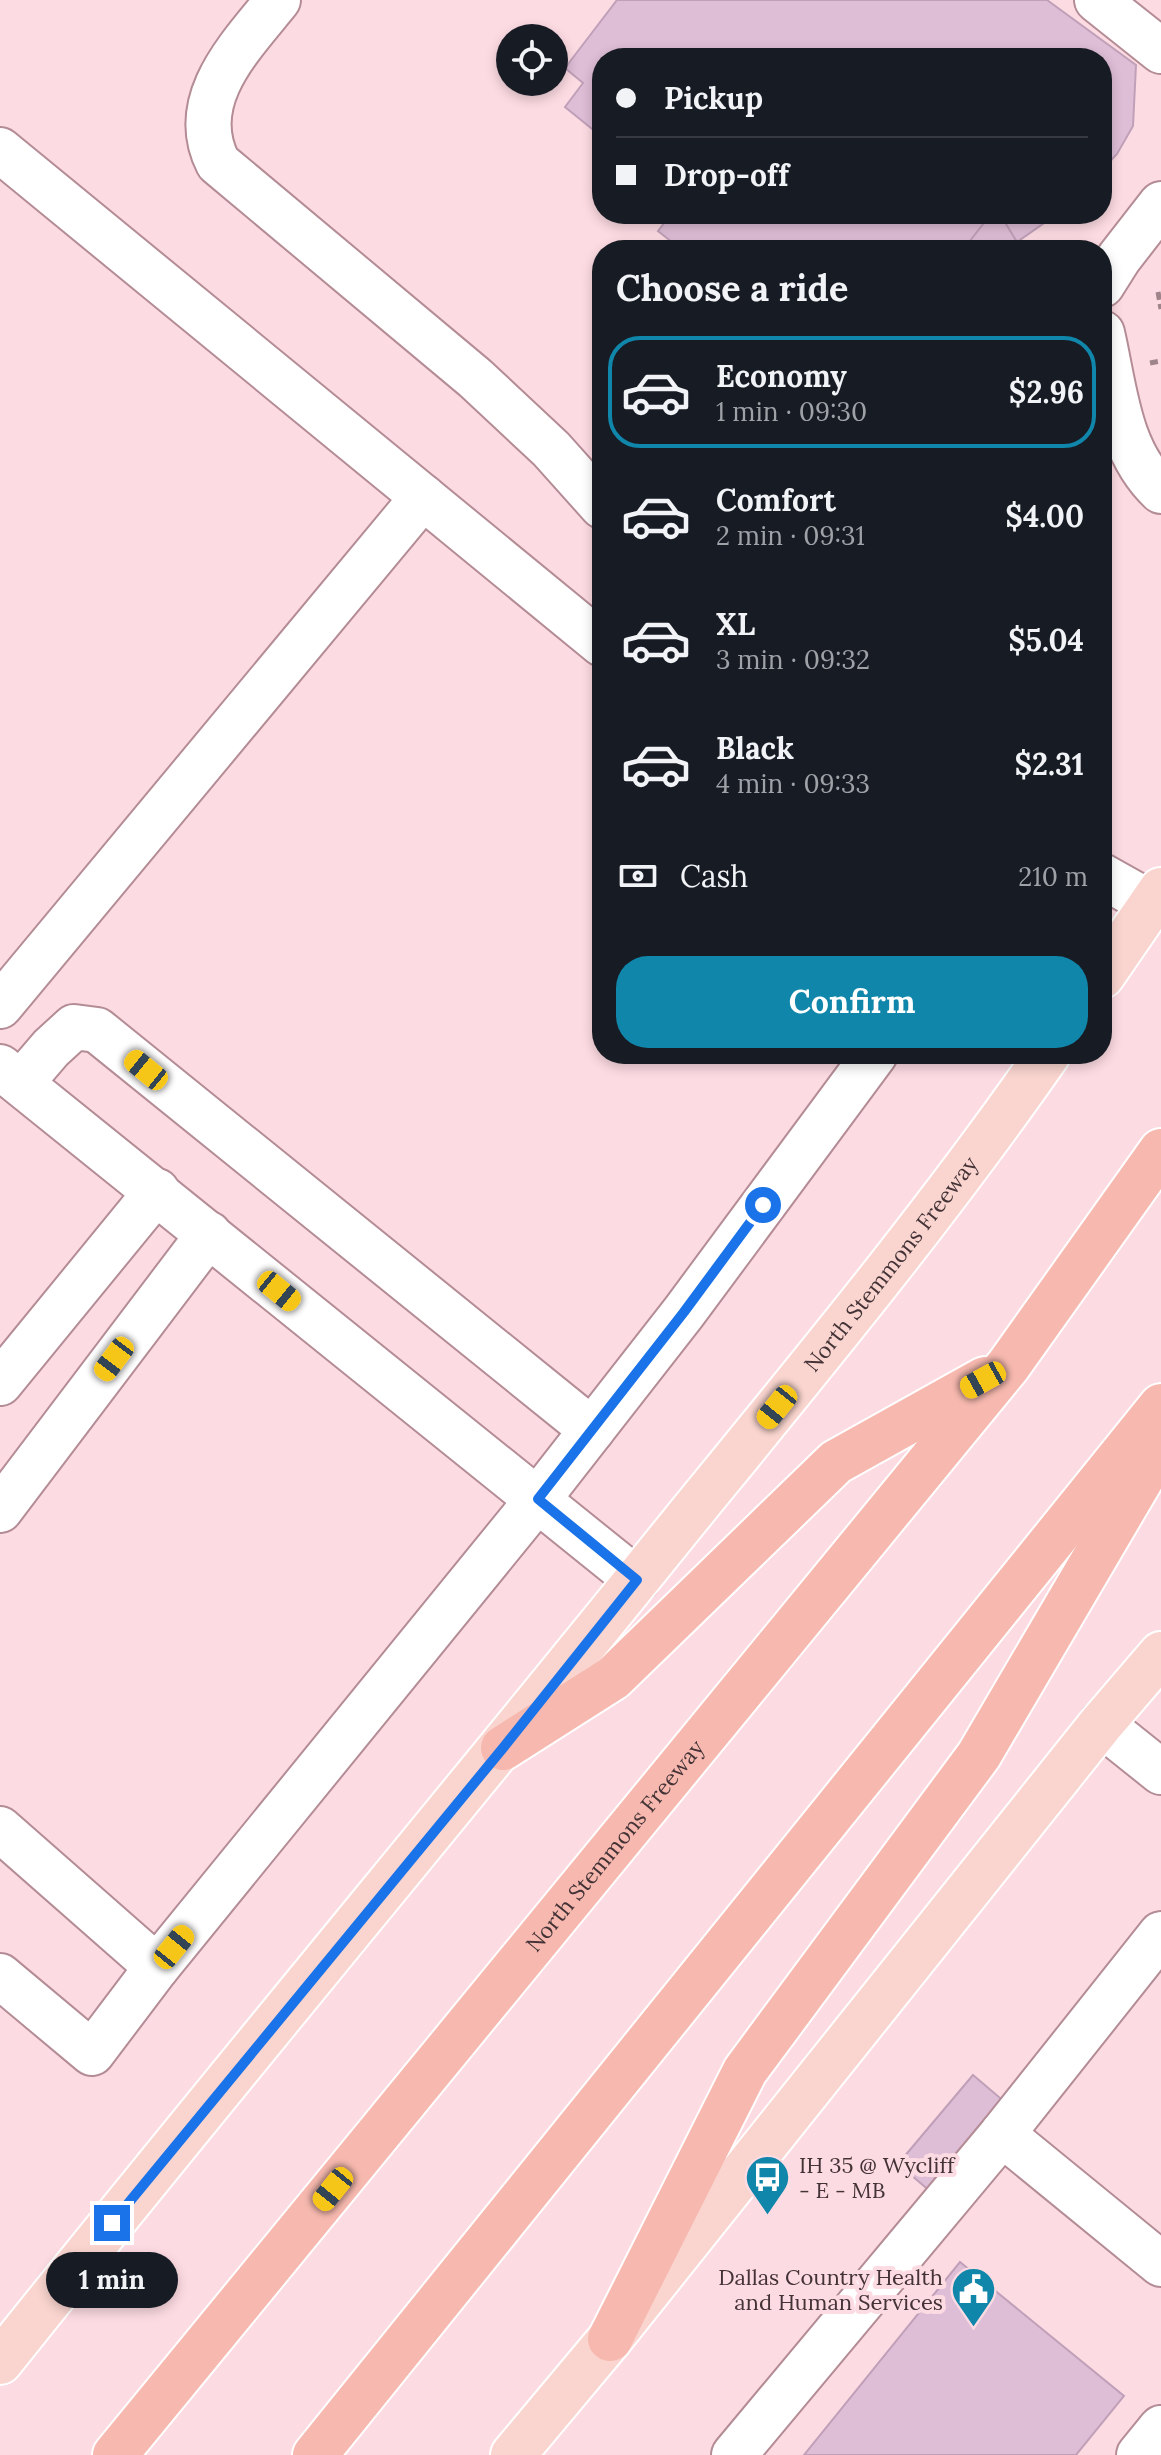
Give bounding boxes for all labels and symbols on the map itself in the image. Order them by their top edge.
car [120,1046,172,1094]
street label: North Stemmons Freeway [798,1150,984,1377]
route start [745,1187,781,1223]
car [253,1267,305,1315]
car [90,1333,138,1385]
car [956,1358,1010,1402]
car [753,1381,801,1433]
street label: North Stemmons Freeway [519,1734,710,1957]
car [150,1921,198,1973]
place label: IH 35 @ Wycliff - E - MB [799,2151,956,2204]
bus stop icon: IH 35 @ Wycliff - E - MB [744,2154,792,2217]
car [309,2163,357,2215]
route end [94,2205,130,2241]
callout: 1 min [46,2251,178,2307]
place label: Dallas Country Health and Human Services [718,2263,943,2316]
public building icon: Dallas Country Health and Human Services [950,2266,998,2329]

